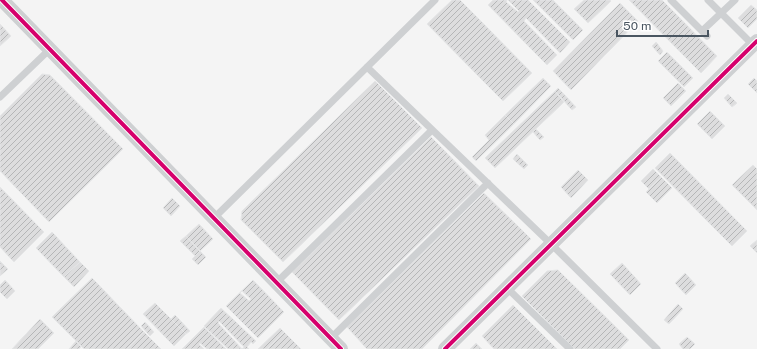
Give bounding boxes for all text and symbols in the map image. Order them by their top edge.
scale bar [617,12,708,38]
text: 50 m [623,19,651,33]

